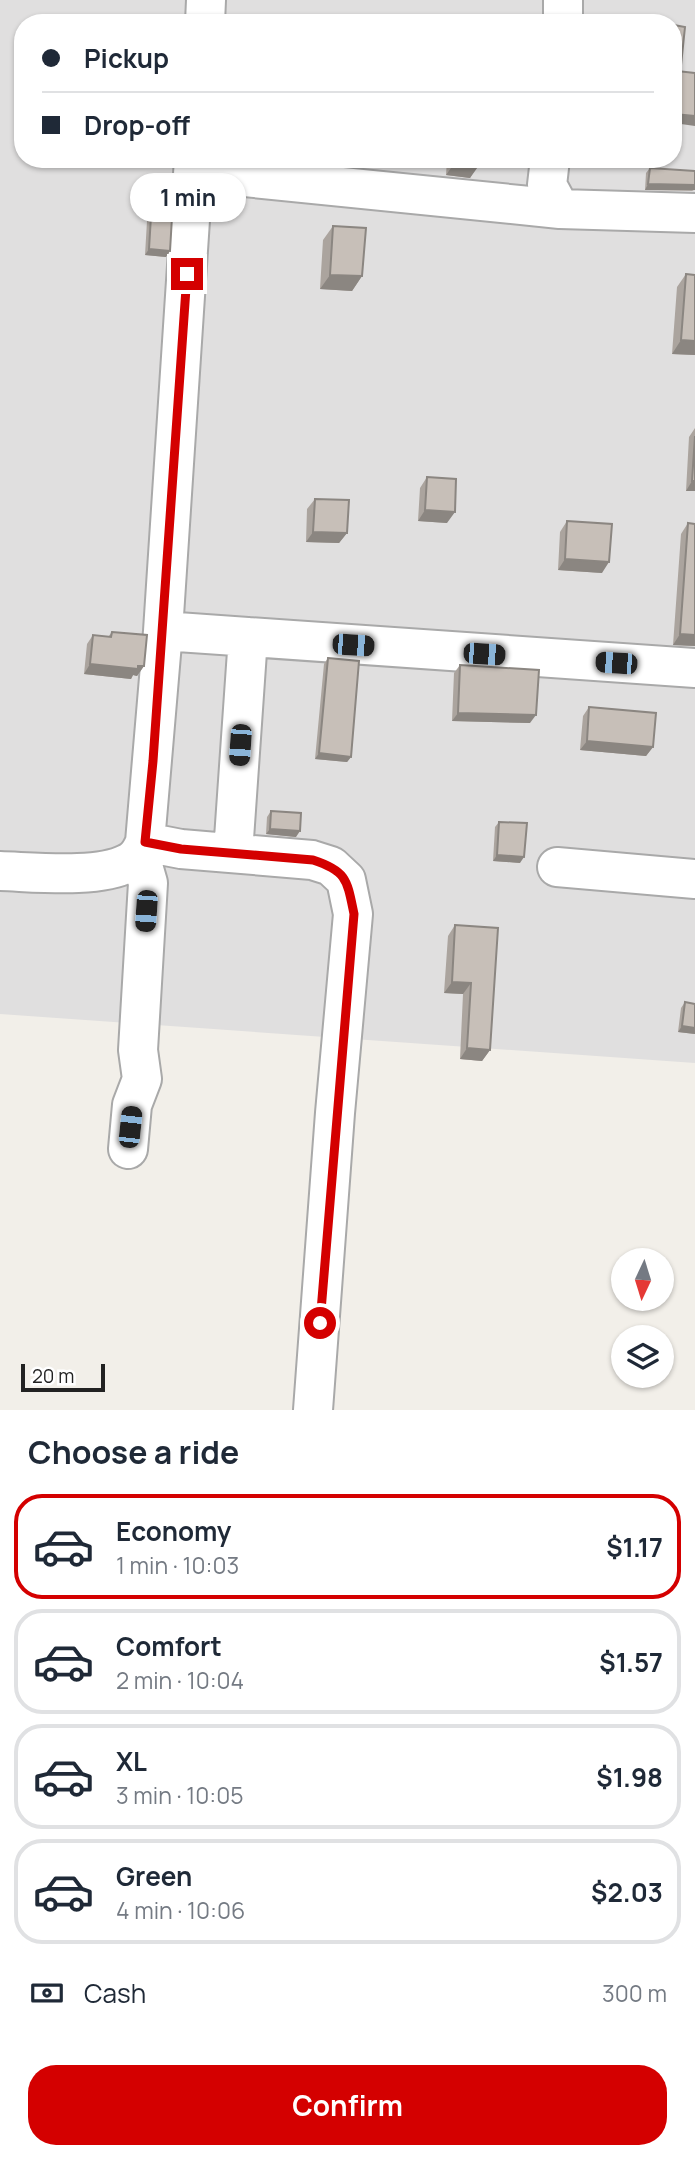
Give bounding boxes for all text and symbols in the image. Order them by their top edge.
text: Pickup [84,40,169,76]
text: Drop-off [84,107,190,143]
callout: 1 min [129,173,245,222]
text: 1 min [160,181,216,213]
route end [171,258,203,290]
car [332,633,375,657]
car [463,642,506,666]
car [595,651,638,675]
car [229,723,252,767]
car [135,889,158,933]
car [118,1105,143,1149]
north arrow [611,1248,674,1311]
map controls [611,1248,674,1388]
route start [304,1307,336,1339]
button: layers [611,1325,674,1388]
scale bar [21,1361,105,1393]
text: 20 m [32,1363,74,1389]
text: Choose a ride [28,1430,239,1474]
text: Economy [116,1513,231,1549]
icon: car [32,1515,95,1578]
text: $1.17 [606,1529,663,1565]
text: 1 min · 10:03 [116,1549,239,1581]
text: Comfort [116,1628,222,1664]
icon: car [32,1630,95,1693]
text: $1.57 [599,1644,663,1680]
text: 2 min · 10:04 [116,1664,244,1696]
text: XL [116,1743,147,1779]
icon: car [32,1745,95,1808]
text: $1.98 [596,1759,663,1795]
text: 3 min · 10:05 [116,1779,243,1811]
text: Green [116,1858,192,1894]
icon: car [32,1860,95,1923]
text: $2.03 [591,1874,663,1910]
text: 4 min · 10:06 [116,1894,245,1926]
icon: cash [28,1974,66,2012]
text: Cash [84,1975,146,2011]
text: 300 m [602,1977,667,2009]
button: Confirm [28,2065,667,2145]

